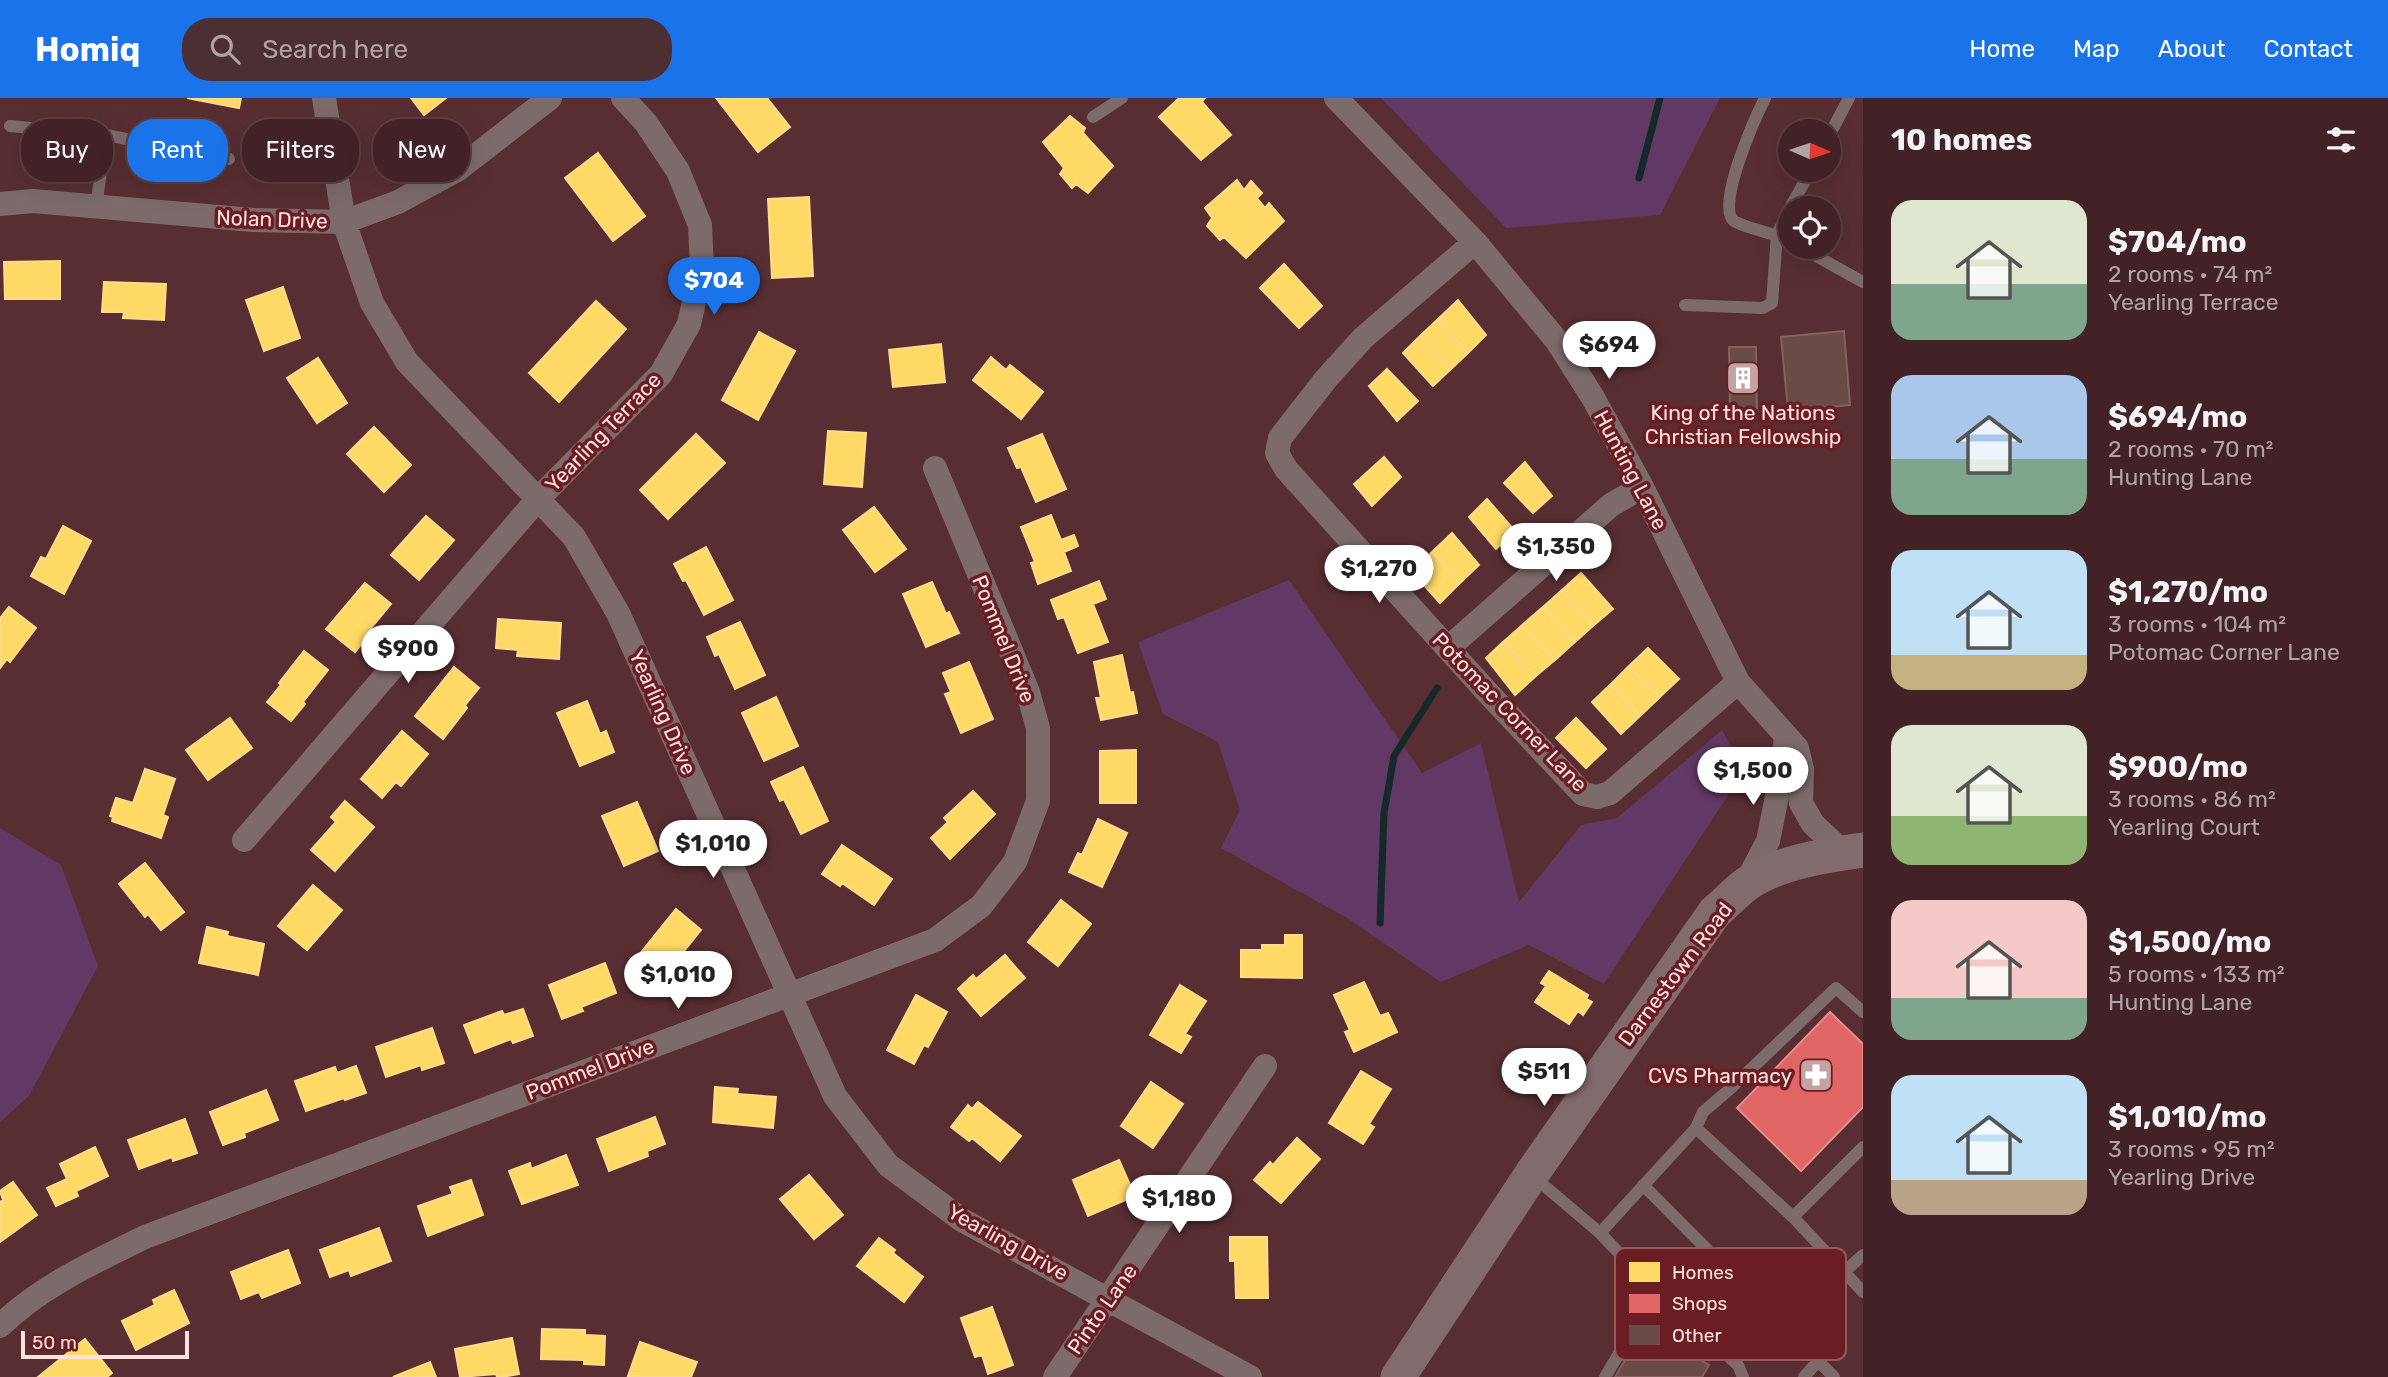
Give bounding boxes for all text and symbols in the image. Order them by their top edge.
search box [182,18,672,81]
text: Homiq [35,30,140,69]
icon: search [206,30,244,68]
text: Search here [262,34,408,65]
text: Home [1969,35,2035,63]
text: Map [2073,35,2120,63]
text: About [2158,35,2226,63]
text: Contact [2264,35,2353,63]
chip: Buy [21,119,113,182]
chip: Rent [127,119,228,182]
chip: Filters [242,119,359,182]
chip: New [373,119,470,182]
north arrow [1778,119,1841,182]
map controls [1778,119,1841,259]
icon: filters [2322,121,2360,159]
text: 10 homes [1891,122,2032,158]
button: locate [1778,196,1841,259]
street label: Nolan Drive [216,205,328,233]
text: $704/mo [2108,224,2246,260]
icon: home [1947,228,2031,312]
pin: $704 [673,258,755,317]
text: 2 rooms · 74 m² [2108,260,2272,288]
text: $704 [684,266,744,294]
text: Yearling Terrace [2108,288,2279,316]
pin: $694 [1568,322,1650,381]
text: $694 [1579,330,1639,358]
building icon: King of the Nations Christian Fellowship [1724,359,1762,397]
street label: Yearling Terrace [540,367,666,497]
text: $694/mo [2108,399,2247,435]
place label: King of the Nations Christian Fellowship [1645,400,1841,449]
icon: home [1947,403,2031,487]
street label: Hunting Lane [1589,406,1673,534]
text: 2 rooms · 70 m² [2108,435,2273,463]
text: Hunting Lane [2108,463,2252,491]
pin: $1,350 [1499,524,1613,583]
text: $1,350 [1517,532,1595,560]
pin: $1,270 [1322,546,1436,605]
text: $1,270 [1341,554,1417,582]
street label: Pommel Drive [967,572,1041,706]
text: $1,270/mo [2108,574,2268,610]
icon: home [1947,578,2031,662]
text: 3 rooms · 104 m² [2108,610,2286,638]
pin: $900 [367,626,449,685]
street label: Potomac Corner Lane [1428,627,1592,797]
text: $900 [377,634,439,662]
text: Potomac Corner Lane [2108,638,2340,666]
street label: Yearling Drive [624,646,702,778]
pin: $1,500 [1696,748,1810,807]
text: $900/mo [2108,749,2248,785]
icon: home [1947,753,2031,837]
text: $1,500 [1713,756,1793,784]
text: 3 rooms · 86 m² [2108,785,2276,813]
text: Yearling Court [2108,813,2260,841]
pin: $1,010 [656,820,770,880]
text: $1,010 [675,829,751,857]
street label: Darnestown Road [1613,897,1737,1051]
text: $1,500/mo [2108,924,2271,960]
icon: home [1947,928,2031,1012]
pin: $1,010 [621,951,735,1011]
text: $1,010 [640,960,716,988]
text: 5 rooms · 133 m² [2108,960,2285,988]
text: Hunting Lane [2108,988,2252,1016]
street label: Pommel Drive [522,1033,658,1105]
pin: $511 [1503,1048,1585,1108]
pharmacy icon: CVS Pharmacy [1797,1056,1835,1094]
text: $511 [1518,1057,1570,1085]
place label: CVS Pharmacy [1648,1063,1792,1088]
text: $1,010/mo [2108,1099,2267,1135]
icon: home [1947,1103,2031,1187]
text: 3 rooms · 95 m² [2108,1135,2275,1163]
text: Yearling Drive [2108,1163,2255,1191]
pin: $1,180 [1122,1176,1236,1235]
text: $1,180 [1142,1184,1216,1212]
street label: Yearling Drive [943,1199,1073,1285]
legend [1615,1248,1846,1360]
street label: Pinto Lane [1062,1259,1142,1359]
text: Homes [1672,1261,1734,1284]
text: Shops [1672,1292,1727,1315]
text: Other [1672,1324,1723,1347]
scale bar [21,1328,189,1360]
text: 50 m [32,1331,77,1354]

